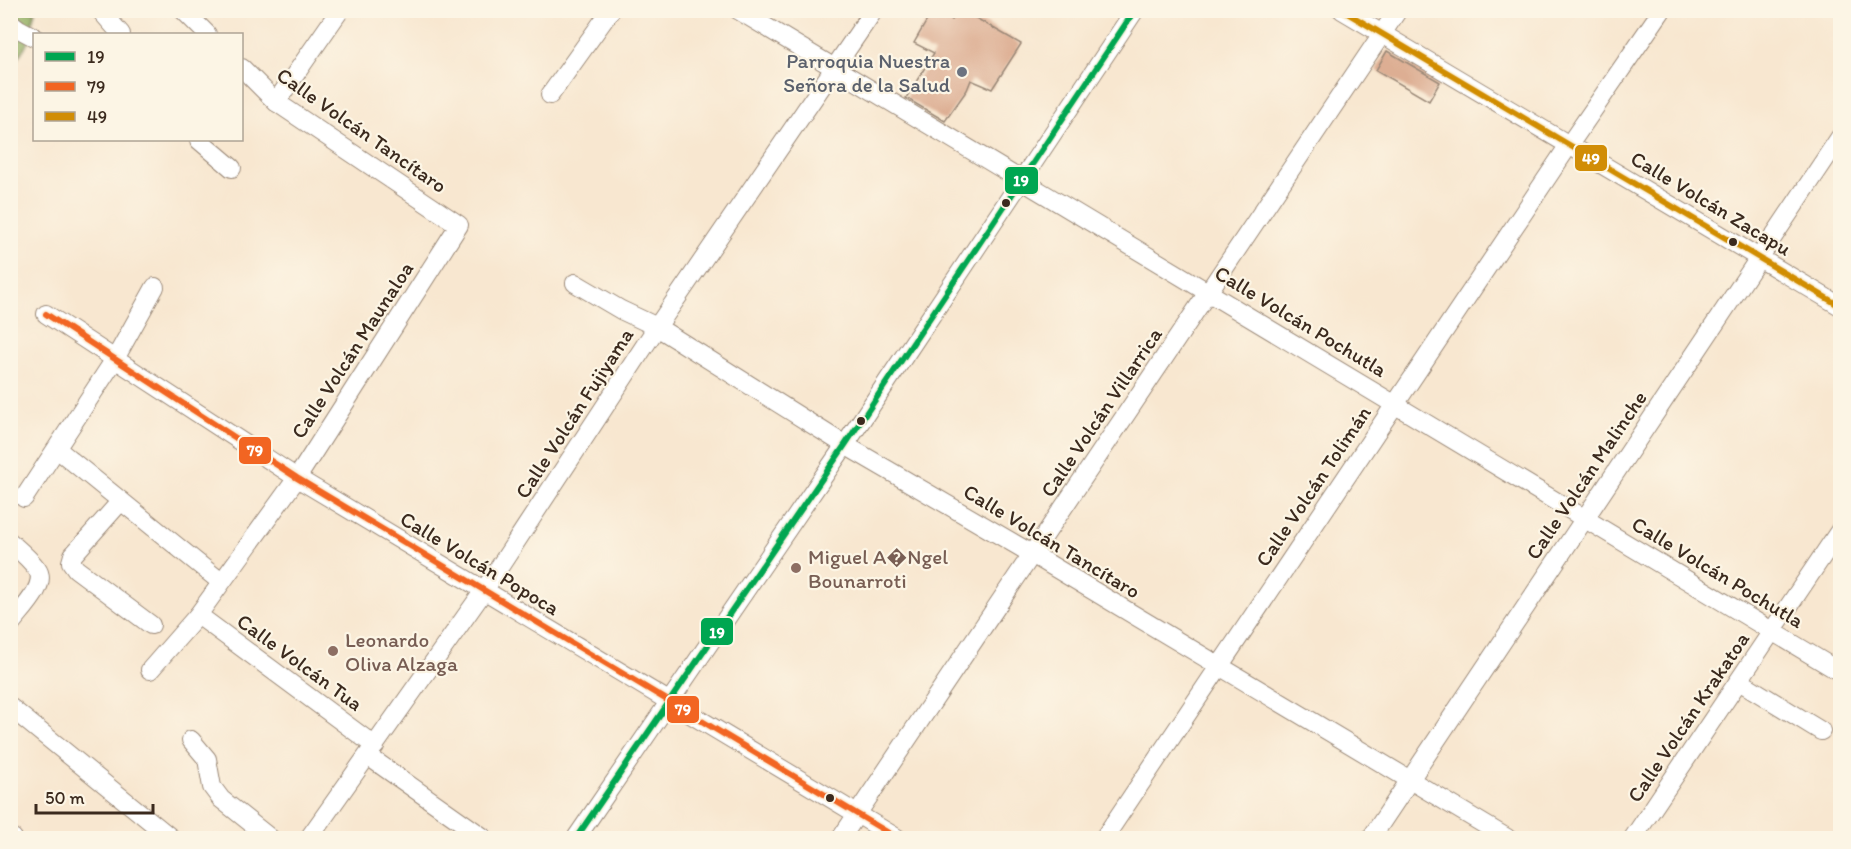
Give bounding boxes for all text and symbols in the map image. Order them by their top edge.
legend [33,33,243,141]
text: 19 [87,46,105,68]
place label: Parroquia Nuestra Señora de la Salud [783,48,950,97]
street label: Calle Volcán Tancítaro [272,62,452,198]
marker: Parroquia Nuestra Señora de la Salud [955,65,969,79]
text: 79 [87,76,105,98]
text: 49 [87,106,107,128]
line badge: 49 [1574,144,1608,172]
street label: Calle Volcán Zacapu [1626,145,1796,261]
text: 49 [1582,149,1600,168]
line badge: 19 [1004,166,1039,195]
text: 19 [1013,171,1029,190]
unlabelled marker [1000,197,1012,209]
unlabelled marker [1727,236,1739,248]
street label: Calle Volcán Maunaloa [286,257,418,443]
street label: Calle Volcán Pochutla [1210,260,1392,382]
street label: Calle Volcán Villarrica [1035,322,1167,502]
street label: Calle Volcán Fujiyama [510,323,638,503]
street label: Calle Volcán Malinche [1520,386,1652,564]
street label: Calle Volcán Tolimán [1250,401,1376,571]
unlabelled marker [855,415,867,427]
line badge: 79 [238,436,272,465]
text: 79 [246,441,263,460]
street label: Calle Volcán Tancítaro [959,478,1145,604]
street label: Calle Volcán Popoca [396,506,564,620]
street label: Calle Volcán Pochutla [1627,511,1809,633]
place label: Miguel A�Ngel Bounarroti [808,544,948,593]
marker: Miguel A�Ngel Bounarroti [789,561,803,575]
street label: Calle Volcán Tua [232,608,368,716]
line badge: 19 [700,617,734,646]
text: 19 [709,623,725,642]
place label: Leonardo Oliva Alzaga [345,627,458,676]
street label: Calle Volcán Krakatoa [1622,627,1754,807]
marker: Leonardo Oliva Alzaga [326,644,340,658]
line badge: 79 [666,695,700,724]
text: 79 [674,700,691,719]
scale bar [36,777,153,815]
text: 50 m [45,787,85,809]
unlabelled marker [824,792,836,804]

